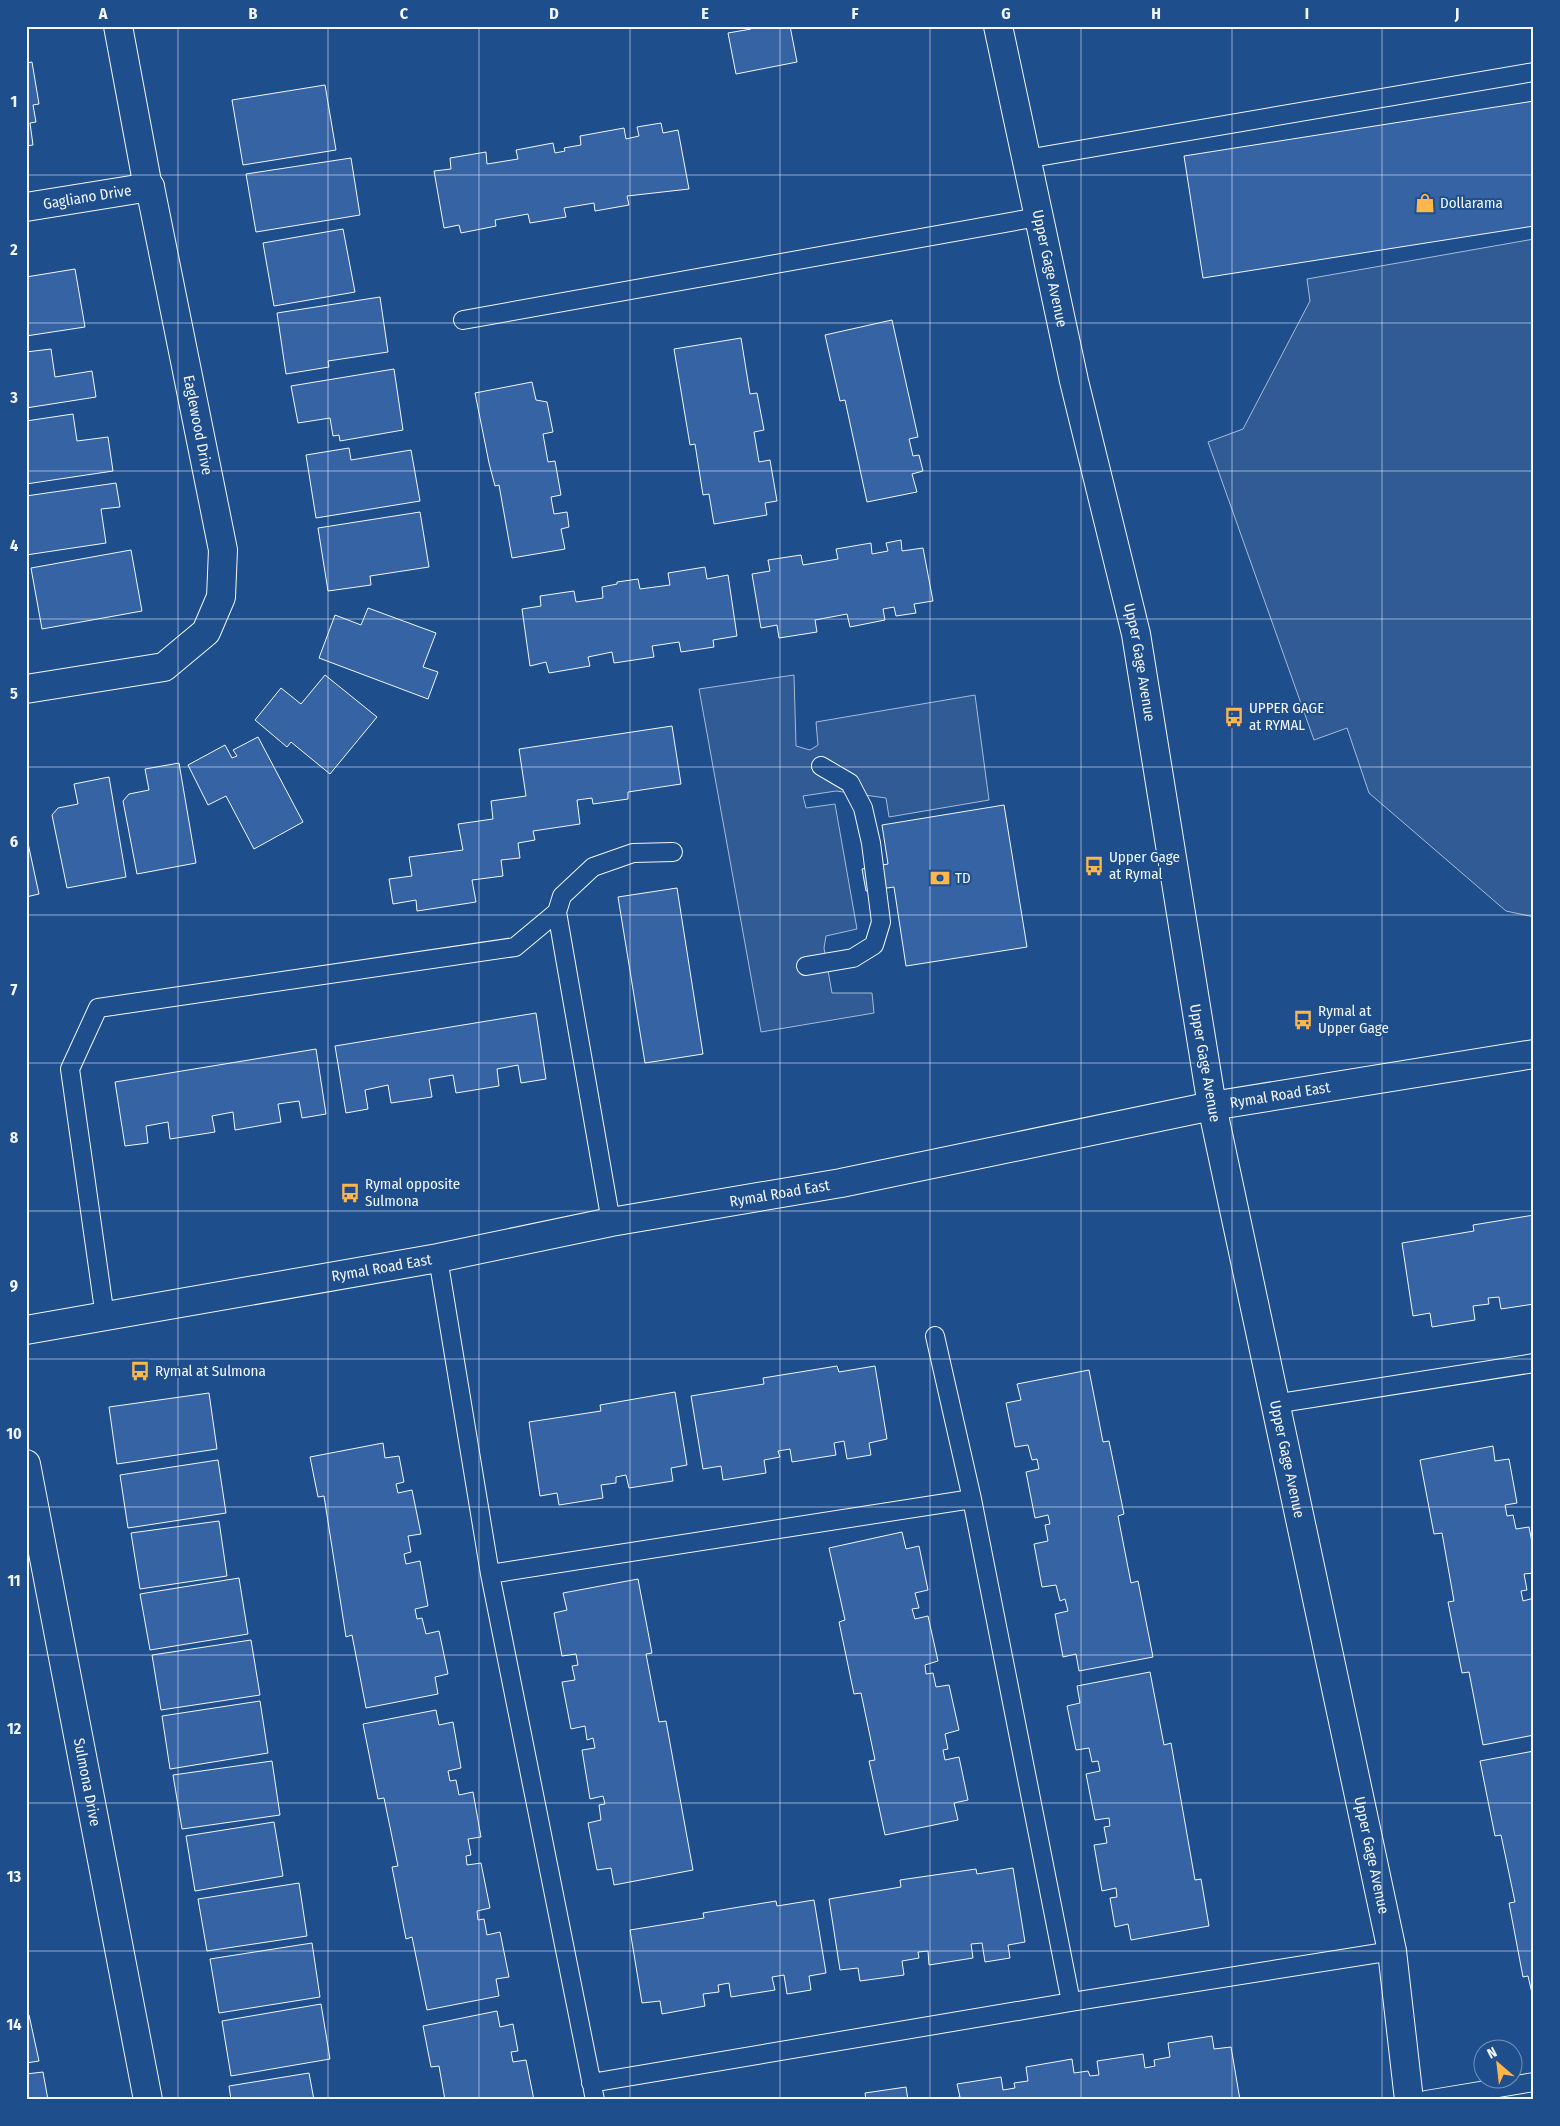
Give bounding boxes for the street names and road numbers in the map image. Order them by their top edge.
street label: Gagliano Drive [42,181,133,213]
street label: Upper Gage Avenue [1029,208,1071,329]
street label: Eaglewood Drive [179,374,217,476]
street label: Upper Gage Avenue [1120,601,1159,723]
street label: Upper Gage Avenue [1186,1003,1224,1123]
street label: Rymal Road East [1229,1078,1331,1112]
street label: Rymal Road East [728,1176,831,1211]
street label: Rymal Road East [330,1250,433,1285]
street label: Upper Gage Avenue [1266,1399,1308,1519]
street label: Sulmona Drive [70,1737,104,1828]
street label: Upper Gage Avenue [1350,1795,1393,1916]

